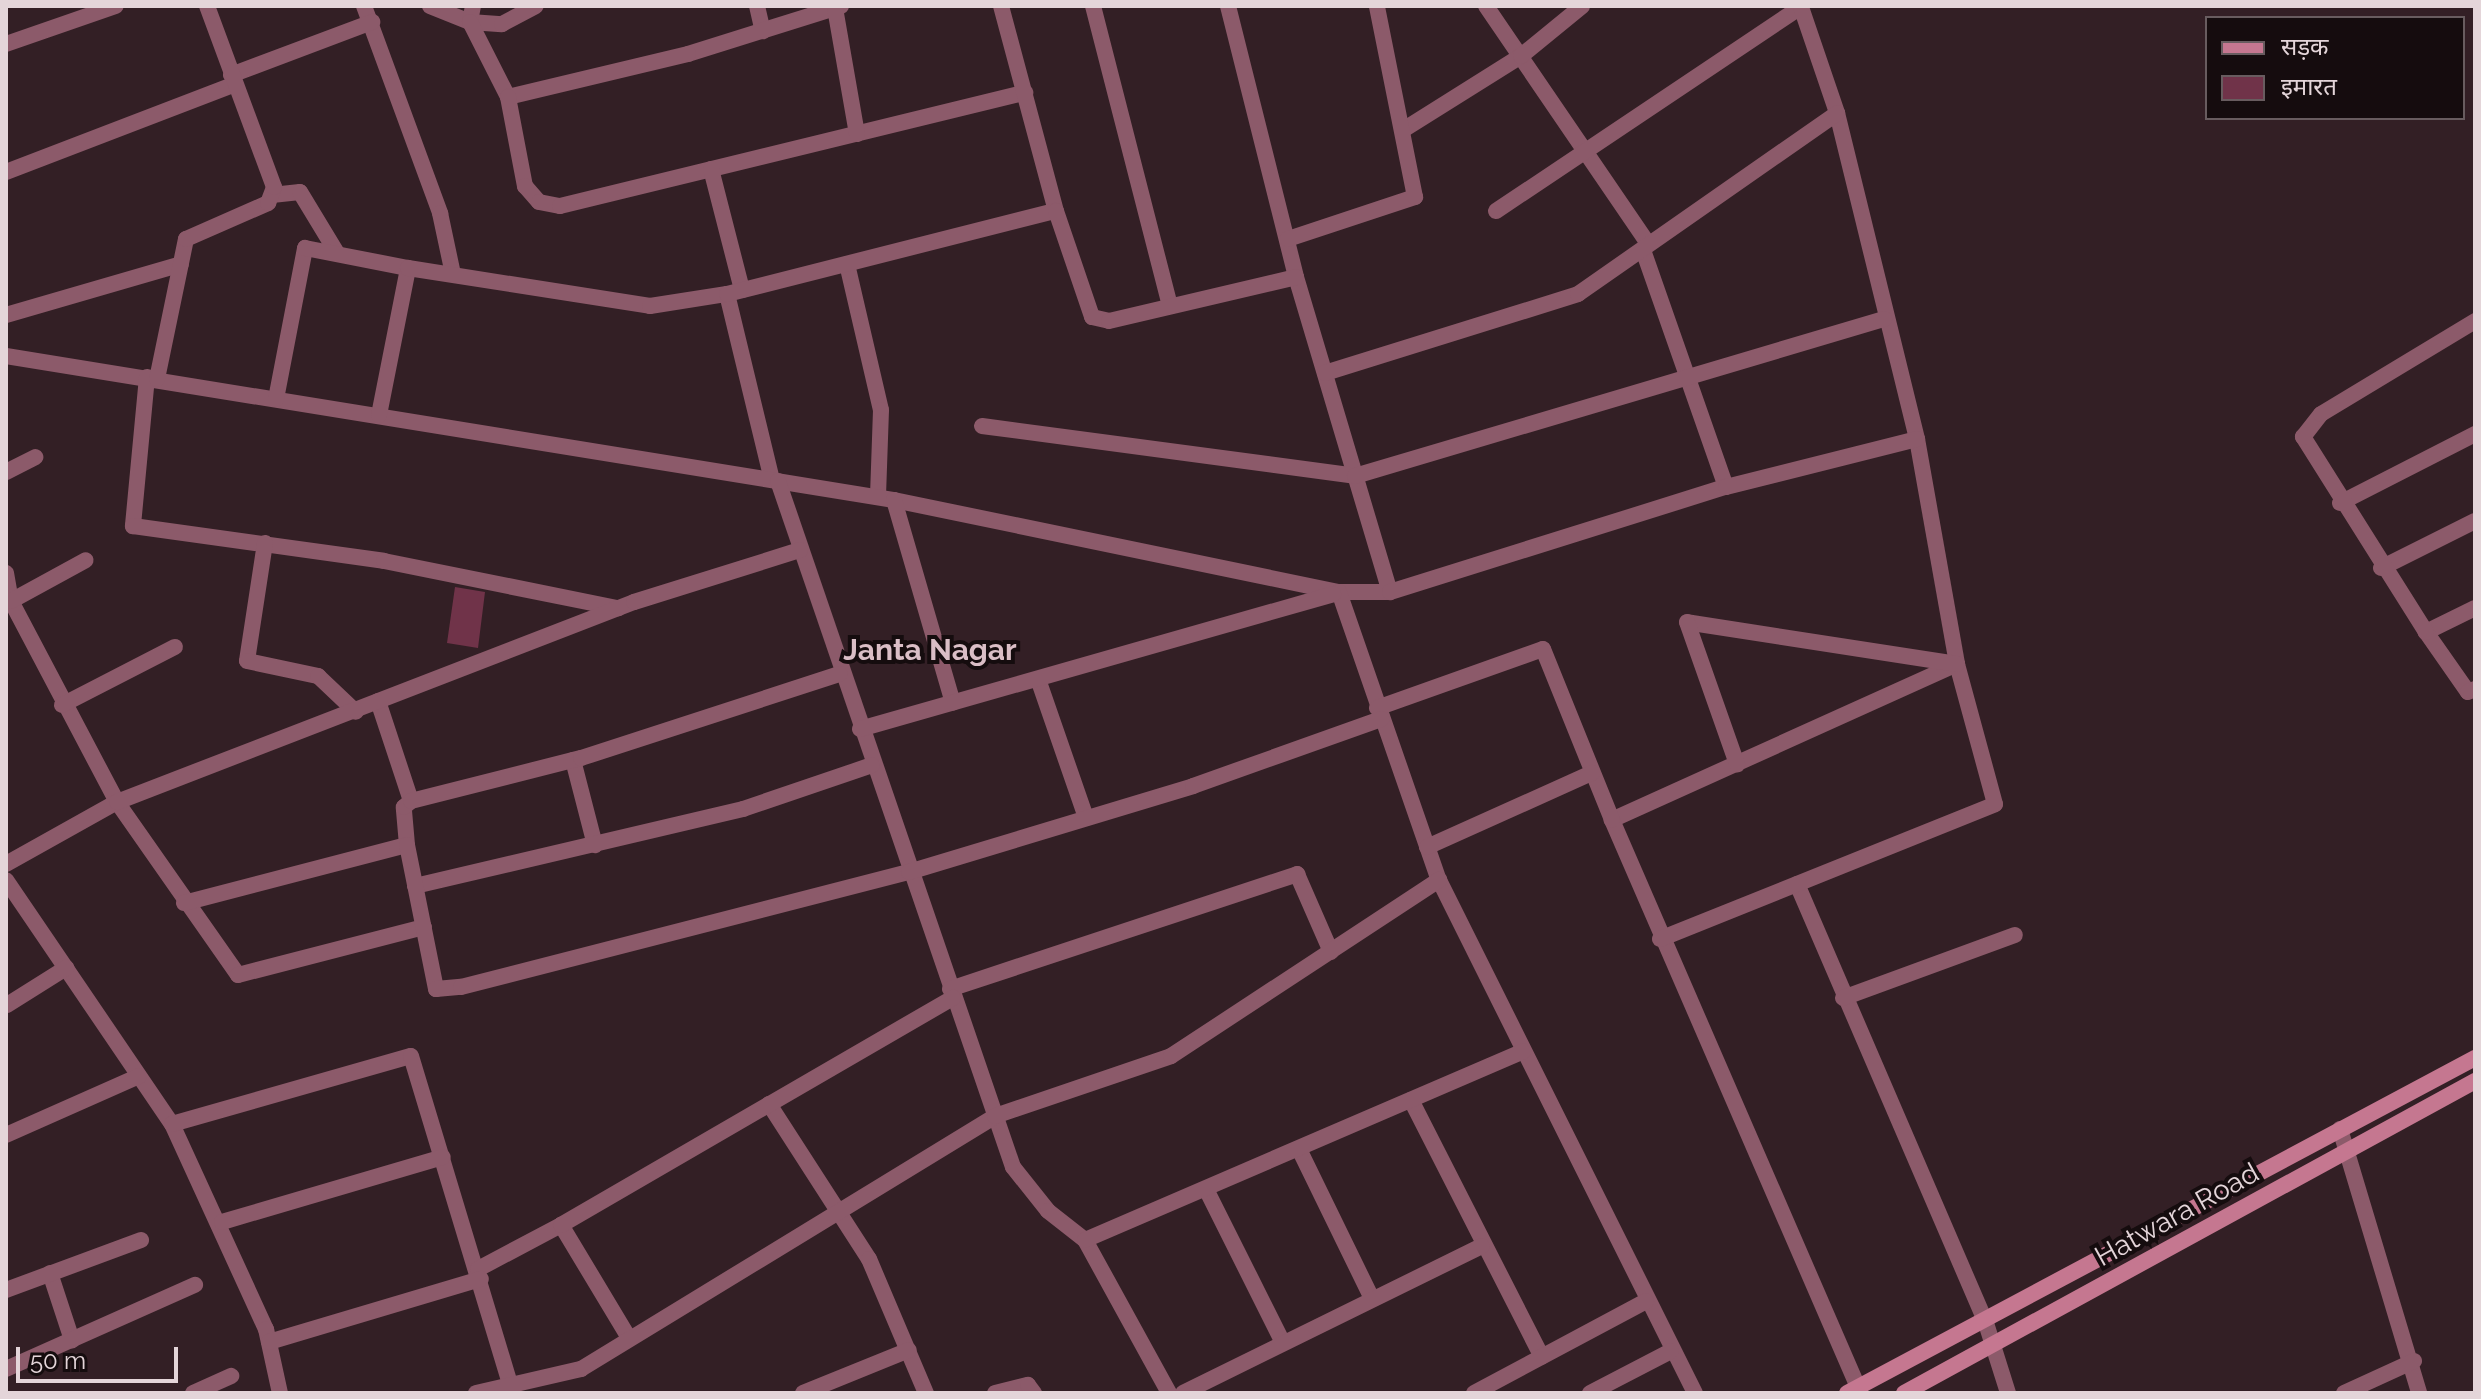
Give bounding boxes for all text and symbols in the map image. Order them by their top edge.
legend [2205,16,2465,120]
text: सड़क [2281,32,2329,61]
text: इमारत [2281,72,2337,101]
district label: Janta Nagar [843,632,1017,668]
street label: Hatwara Road [2089,1156,2265,1274]
scale bar [20,1331,182,1381]
text: 50 m [30,1346,86,1375]

